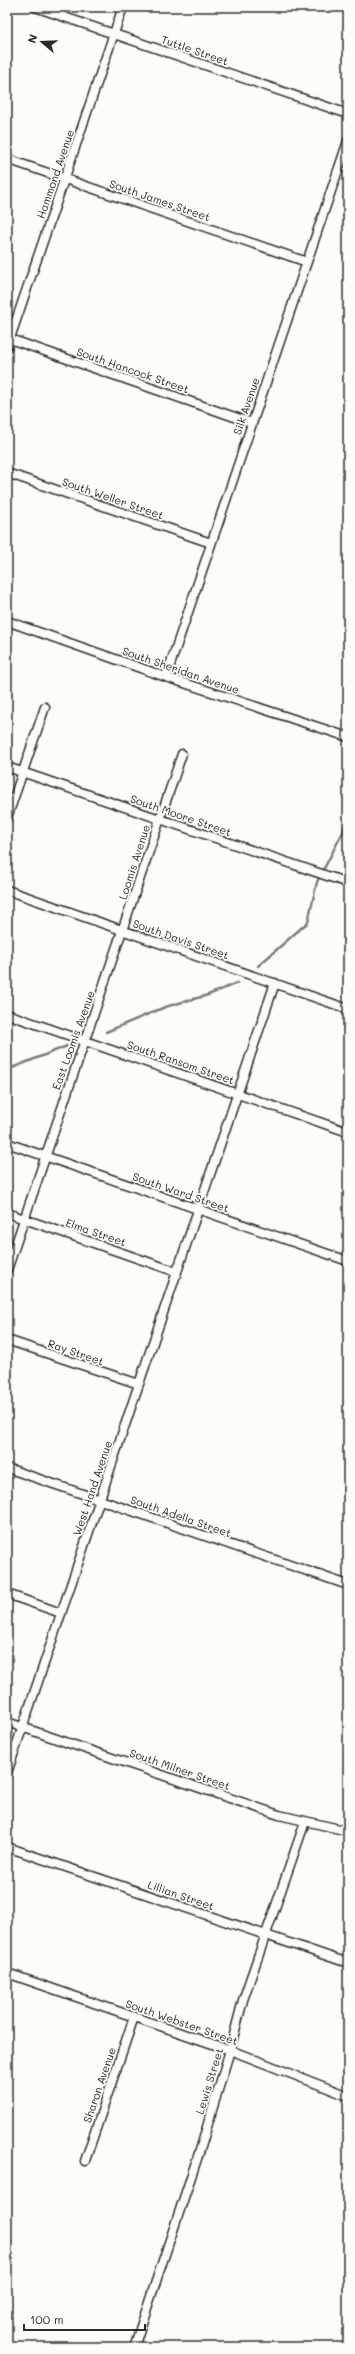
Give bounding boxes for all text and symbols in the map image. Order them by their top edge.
north arrow [22,22,62,62]
text: N [24,32,41,45]
street label: Tuttle Street [159,32,231,69]
street label: Hammond Avenue [33,127,77,221]
street label: South James Street [108,176,213,224]
street label: South Hancock Street [75,344,191,396]
street label: Silk Avenue [229,375,263,437]
street label: South Weller Street [60,474,166,522]
street label: South Sheridan Avenue [120,643,242,697]
street label: South Moore Street [128,791,234,839]
street label: Loomis Avenue [115,822,153,901]
street label: South Davis Street [131,916,231,963]
street label: East Loomis Avenue [48,988,98,1092]
street label: South Ransom Street [125,1037,237,1087]
street label: South Ward Street [131,1168,231,1216]
street label: Elma Street [64,1215,128,1249]
street label: Ray Street [46,1335,106,1369]
street label: West Hand Avenue [69,1438,115,1537]
street label: South Adella Street [129,1492,234,1540]
street label: South Milner Street [128,1745,232,1793]
street label: Lillian Street [146,1877,216,1913]
street label: South Webster Street [124,1996,240,2048]
street label: Sharon Avenue [79,2045,119,2125]
street label: Lewis Street [192,2046,226,2116]
scale bar [24,2306,145,2332]
text: 100 m [30,2311,64,2327]

